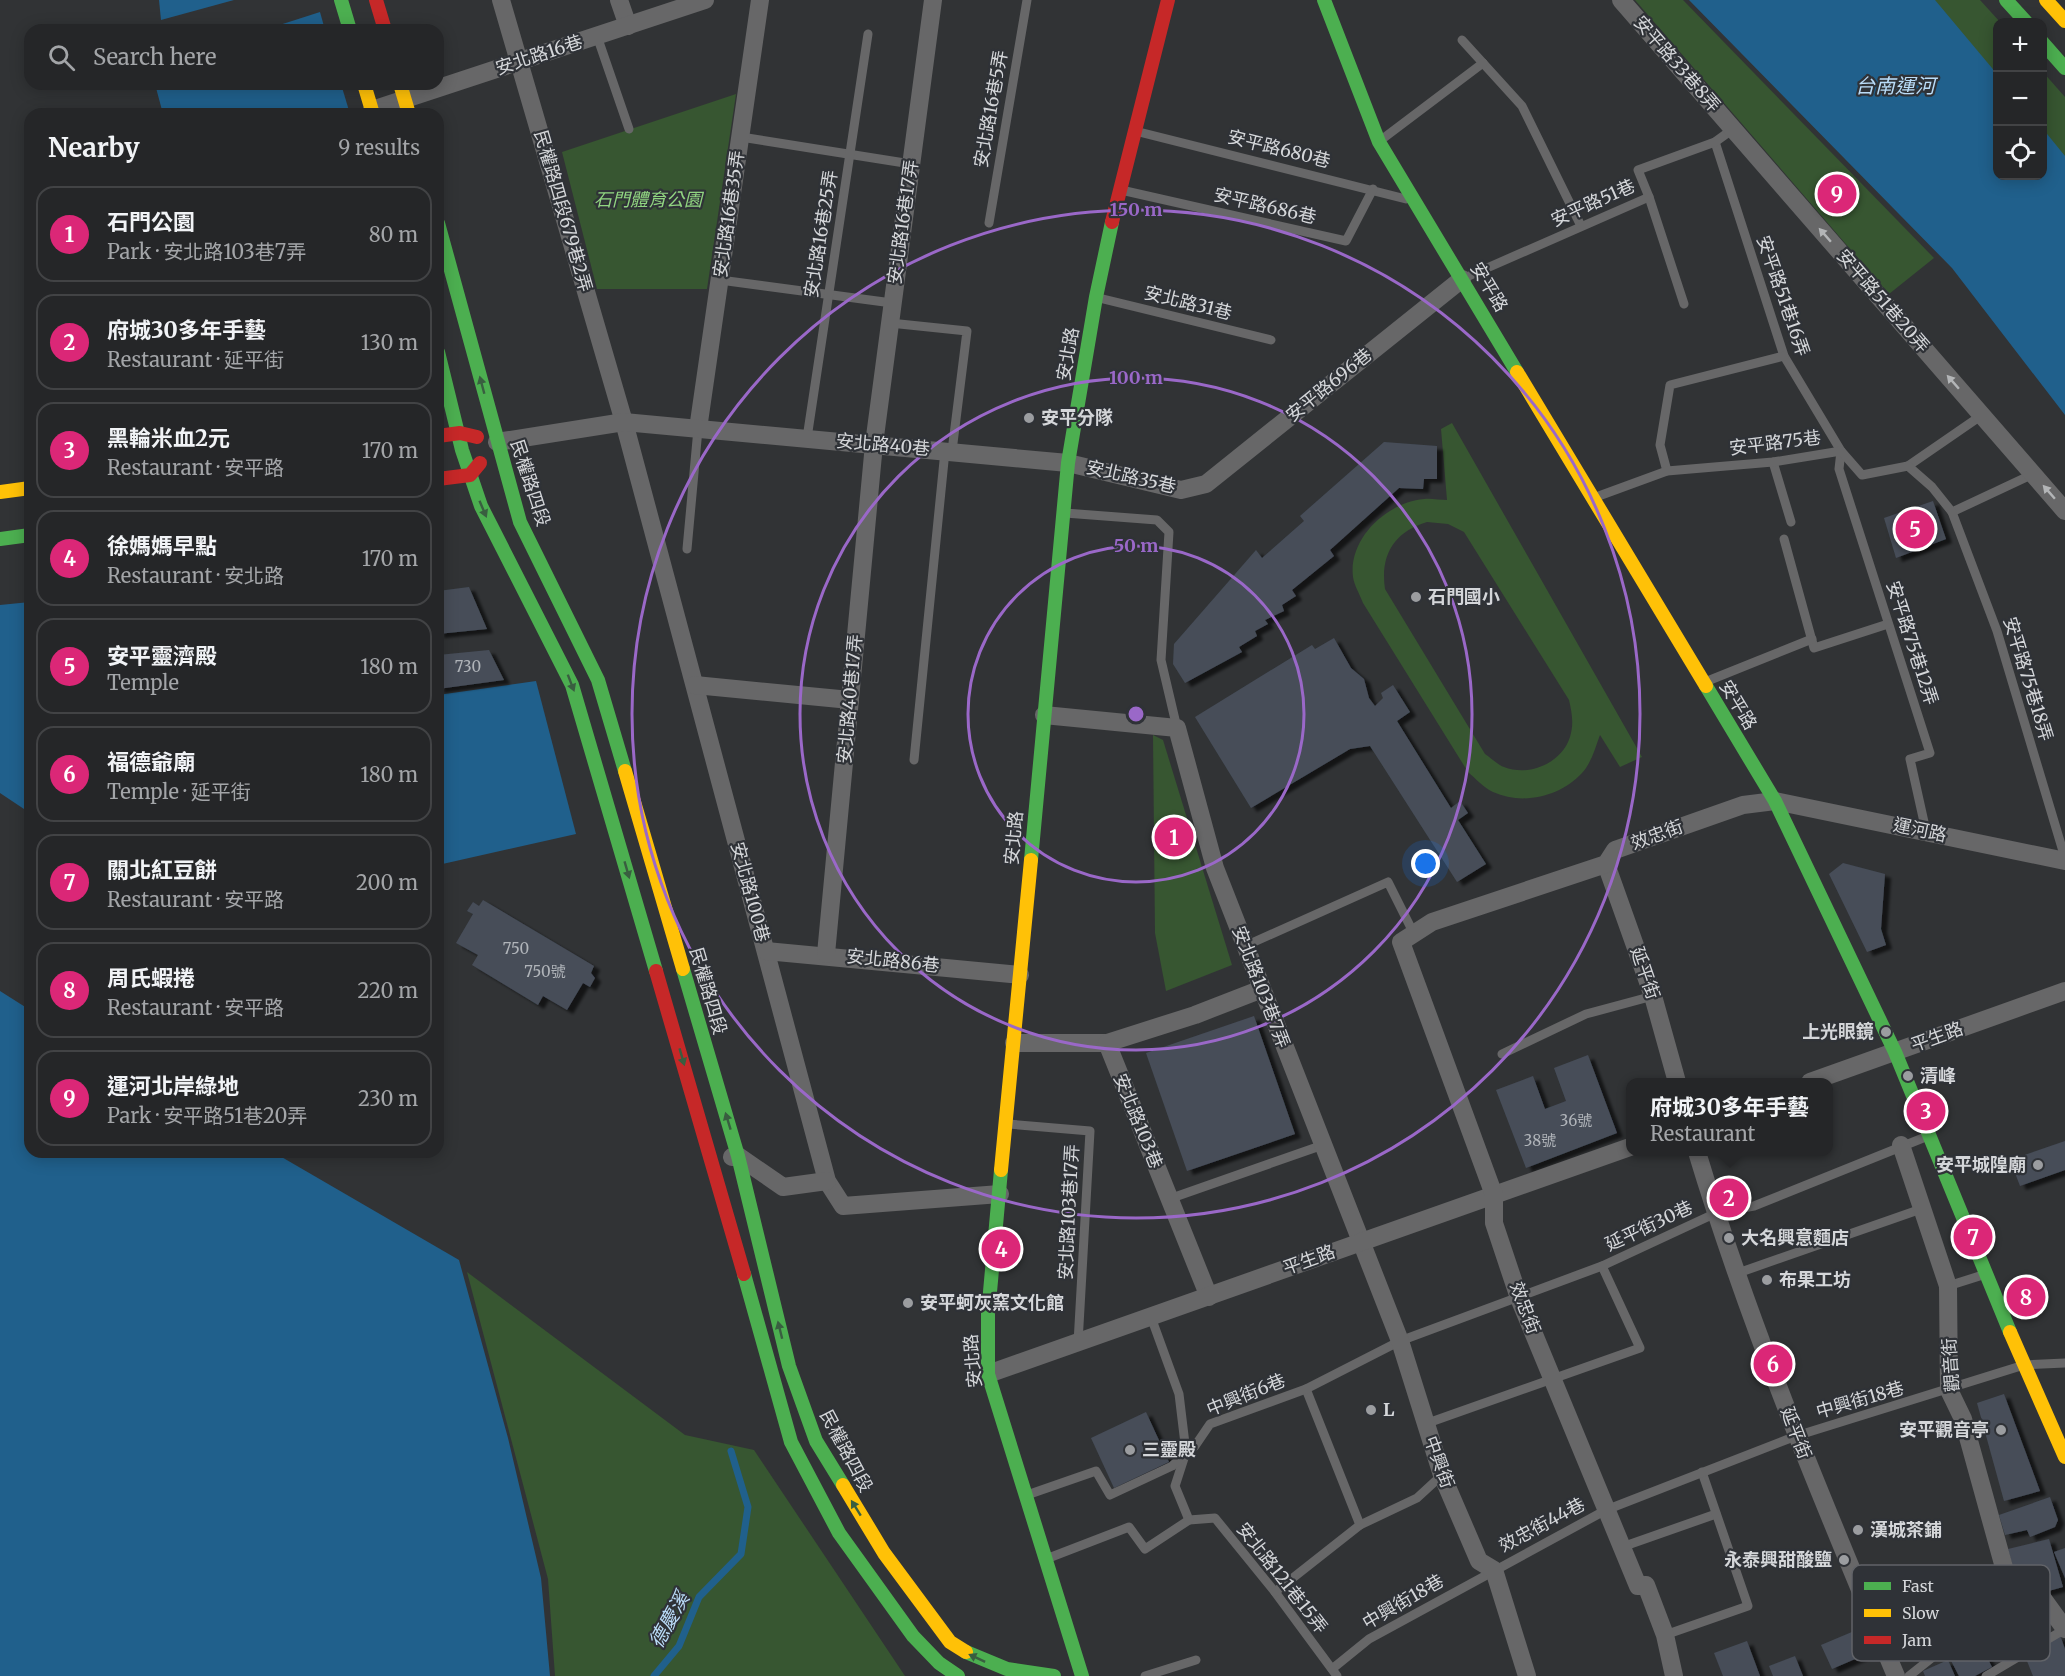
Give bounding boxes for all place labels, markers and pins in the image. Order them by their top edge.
pin: 9 [1818,172,1856,216]
place label: 安平分隊 [1041,406,1113,429]
marker: 安平分隊 [1022,411,1036,425]
pin: 5 [1896,506,1934,552]
place label: 石門國小 [1428,585,1500,608]
marker: 石門國小 [1409,590,1423,604]
centre of rings [1126,704,1146,724]
pin: 1 [1154,814,1194,860]
place label: 上光眼鏡 [1802,1020,1874,1043]
marker: 上光眼鏡 [1879,1025,1893,1039]
place label: 清峰 [1920,1064,1956,1087]
marker: 清峰 [1901,1069,1915,1083]
pin: 3 [1906,1088,1946,1134]
place label: 安平城隍廟 [1936,1153,2026,1176]
marker: 安平城隍廟 [2031,1158,2045,1172]
pin: 2 [1710,1176,1748,1220]
pin: 7 [1954,1214,1992,1260]
pin: 4 [982,1226,1020,1272]
place label: 大名興意麵店 [1741,1226,1849,1249]
marker: 大名興意麵店 [1722,1231,1736,1245]
place label: 布果工坊 [1779,1268,1851,1291]
marker: 布果工坊 [1760,1273,1774,1287]
pin: 8 [2006,1274,2046,1320]
place label: 安平蚵灰窯文化館 [920,1291,1064,1314]
marker: 安平蚵灰窯文化館 [901,1296,915,1310]
pin: 6 [1754,1342,1792,1386]
place label: L [1383,1398,1395,1421]
marker: L [1364,1403,1378,1417]
place label: 安平觀音亭 [1899,1418,1989,1441]
marker: 安平觀音亭 [1994,1423,2008,1437]
place label: 三靈殿 [1142,1438,1196,1461]
marker: 三靈殿 [1123,1443,1137,1457]
place label: 漢城茶鋪 [1870,1518,1942,1541]
marker: 漢城茶鋪 [1851,1523,1865,1537]
place label: 永泰興甜酸鹽 [1724,1548,1832,1571]
marker: 永泰興甜酸鹽 [1837,1553,1851,1567]

